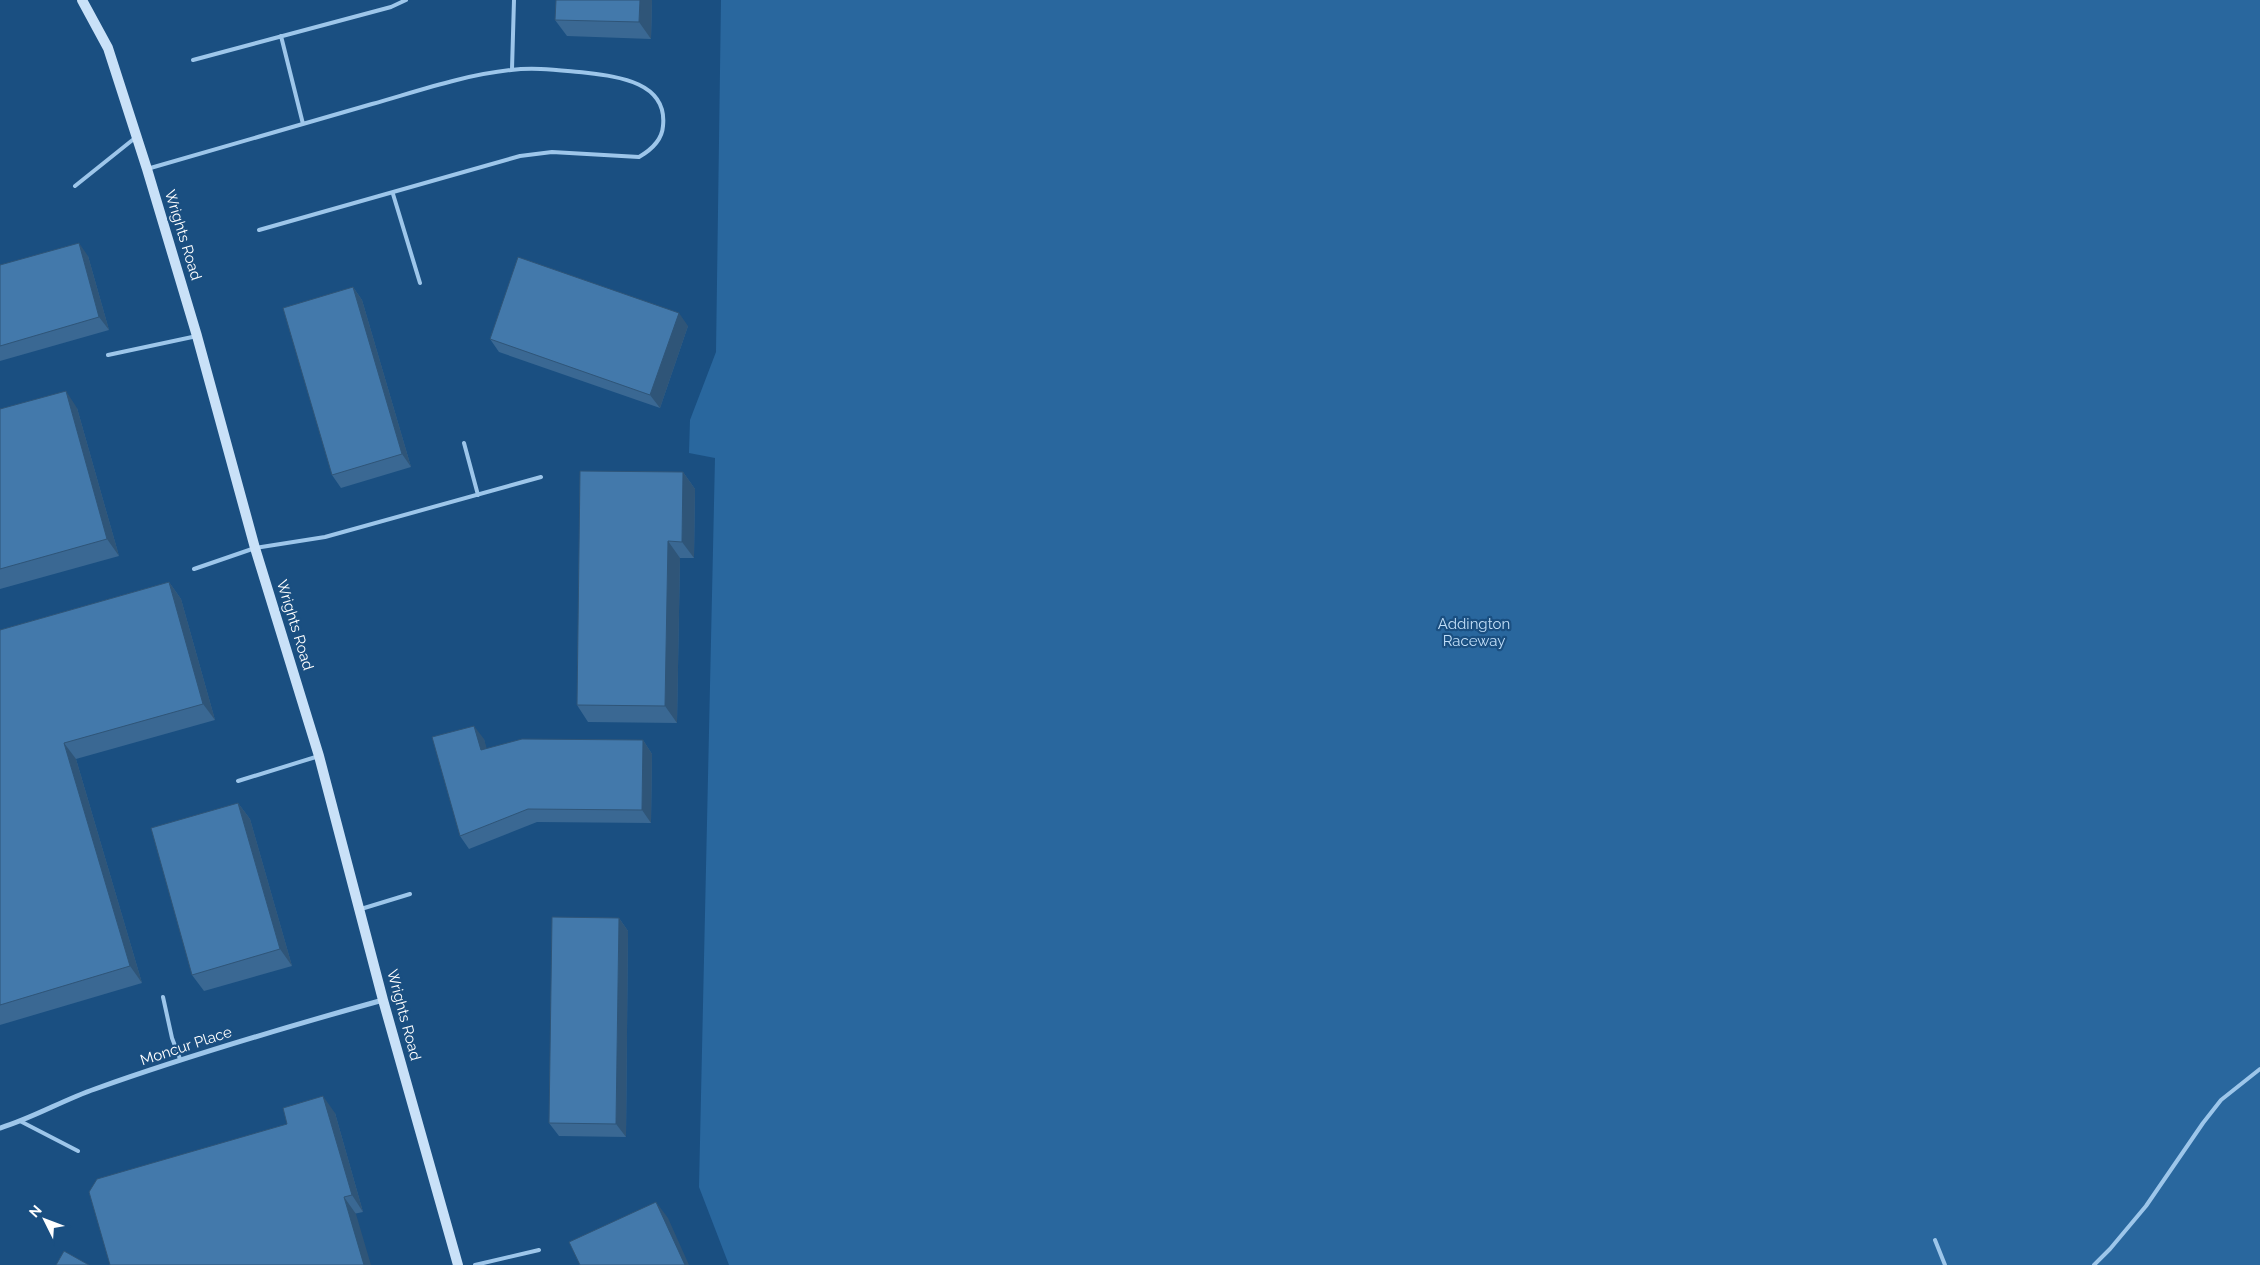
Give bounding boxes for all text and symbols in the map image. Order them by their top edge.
street label: Wrights Road [161,188,205,282]
street label: Wrights Road [273,578,317,672]
park label: Addington Raceway [1438,615,1510,650]
street label: Wrights Road [383,967,425,1063]
street label: Moncur Place [138,1023,234,1069]
north arrow [20,1195,70,1245]
text: N [26,1202,45,1221]

